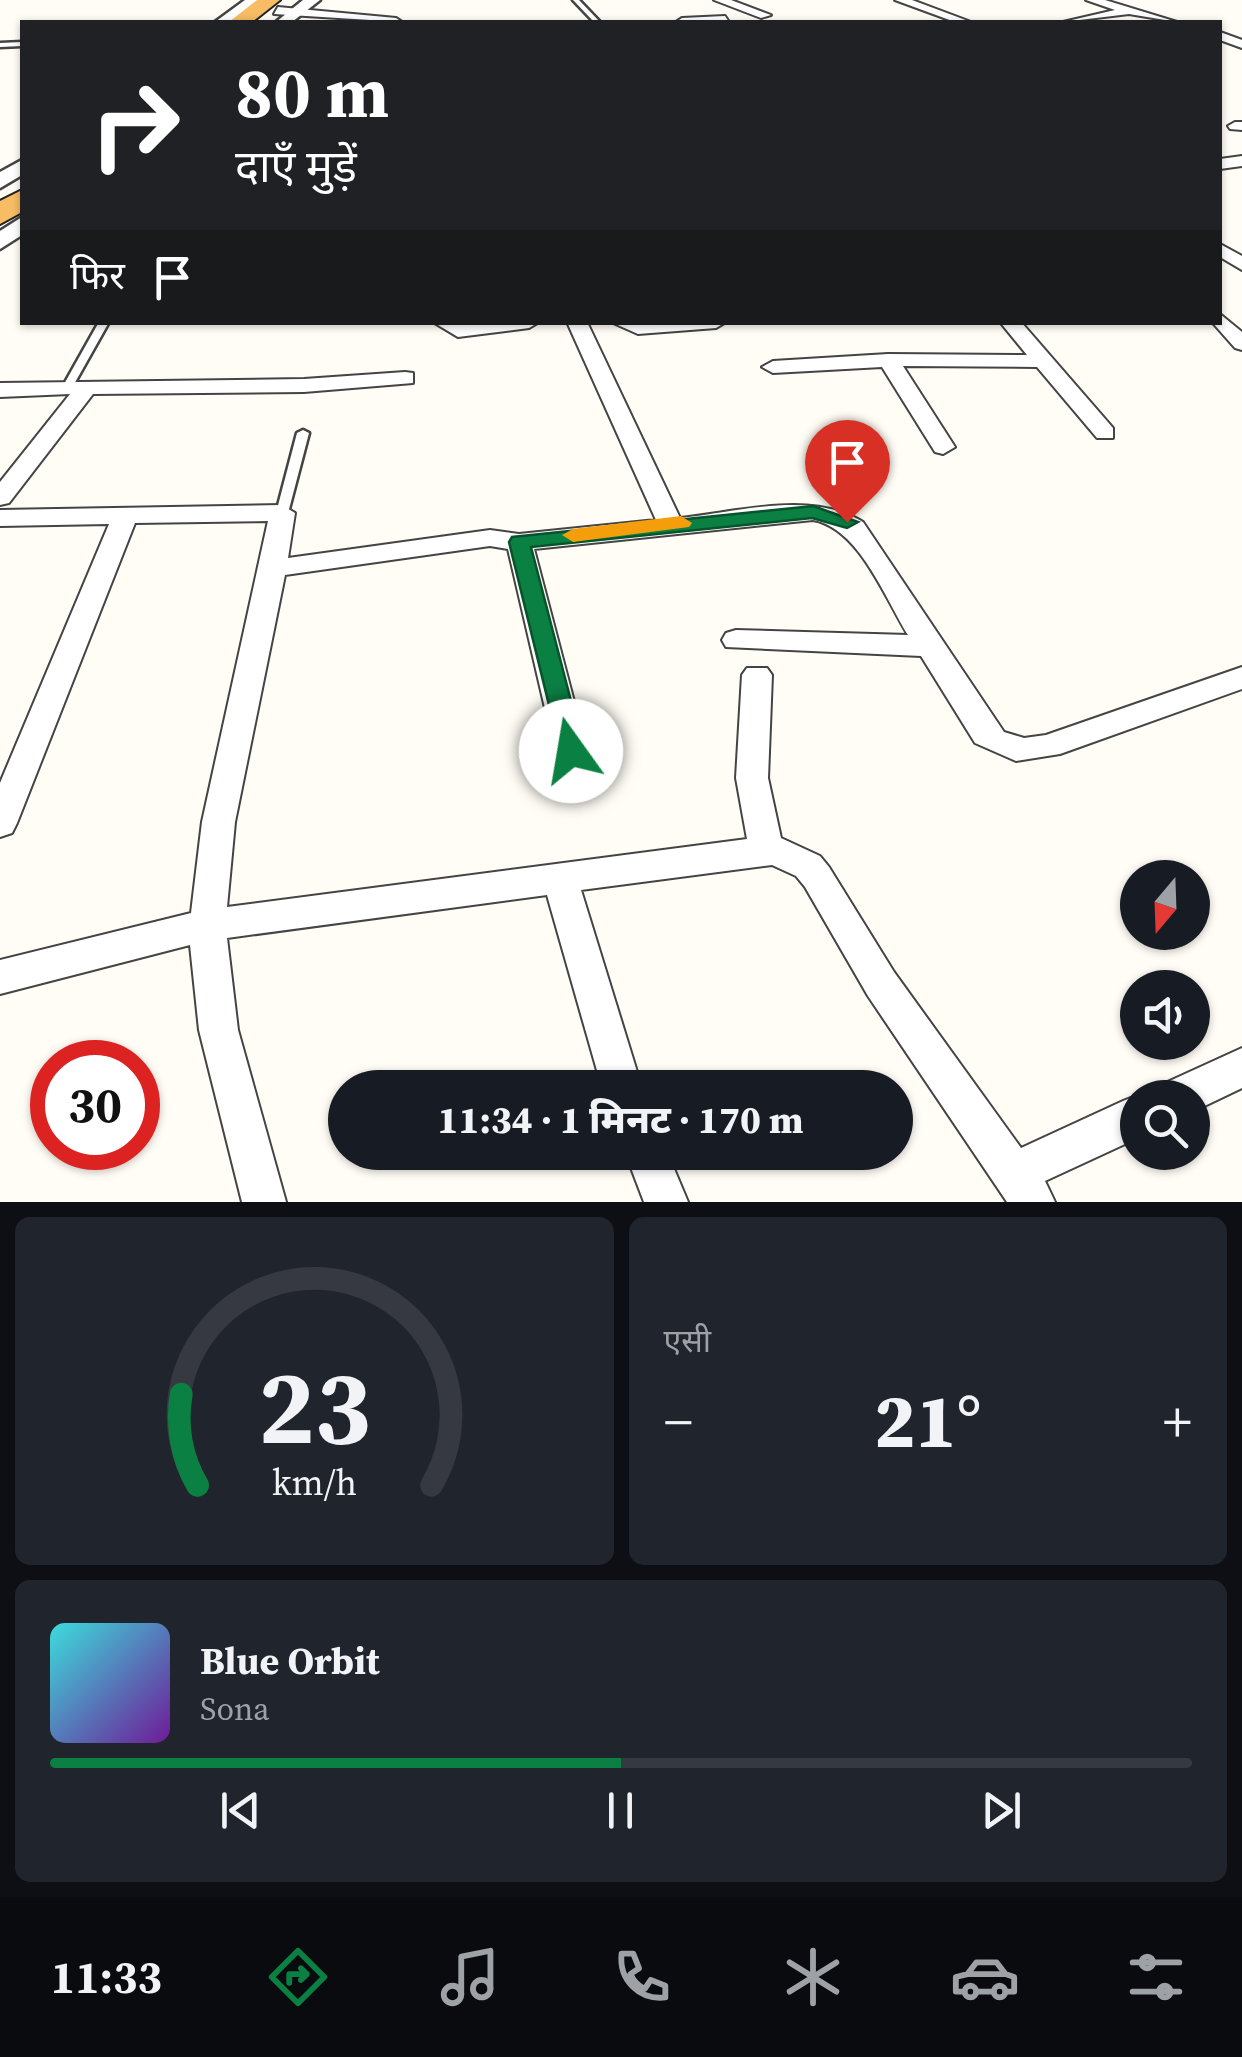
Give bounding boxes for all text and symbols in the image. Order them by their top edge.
text: 80 m [235,44,389,140]
icon: right [70,60,200,190]
text: दाएँ मुड़ें [235,135,357,197]
text: फिर [70,250,125,302]
icon: arrive [145,250,200,305]
pin [805,420,890,523]
icon: arrive [820,435,875,490]
position arrow [519,699,623,803]
north arrow [1120,860,1210,950]
map controls [1120,860,1210,1170]
button: sound [1120,970,1210,1060]
speed limit sign: 30 [30,1040,160,1170]
button: search [1120,1080,1210,1170]
text: 11:34 · 1 मिनट · 170 m [438,1094,803,1146]
text: एसी [664,1319,711,1363]
text: 23 [258,1335,371,1478]
text: 21° [874,1369,981,1472]
text: − [664,1384,693,1459]
text: + [1163,1384,1192,1459]
text: km/h [272,1458,357,1507]
text: Blue Orbit [200,1635,380,1687]
text: Sona [200,1687,270,1731]
icon: previous [213,1783,268,1838]
icon: pause [593,1783,648,1838]
icon: next [974,1783,1029,1838]
icon: directions [263,1942,333,2012]
icon: music [435,1942,505,2012]
icon: phone [607,1942,677,2012]
icon: climate [778,1942,848,2012]
icon: car [950,1942,1020,2012]
icon: filters [1121,1942,1191,2012]
text: 11:33 [51,1946,162,2008]

